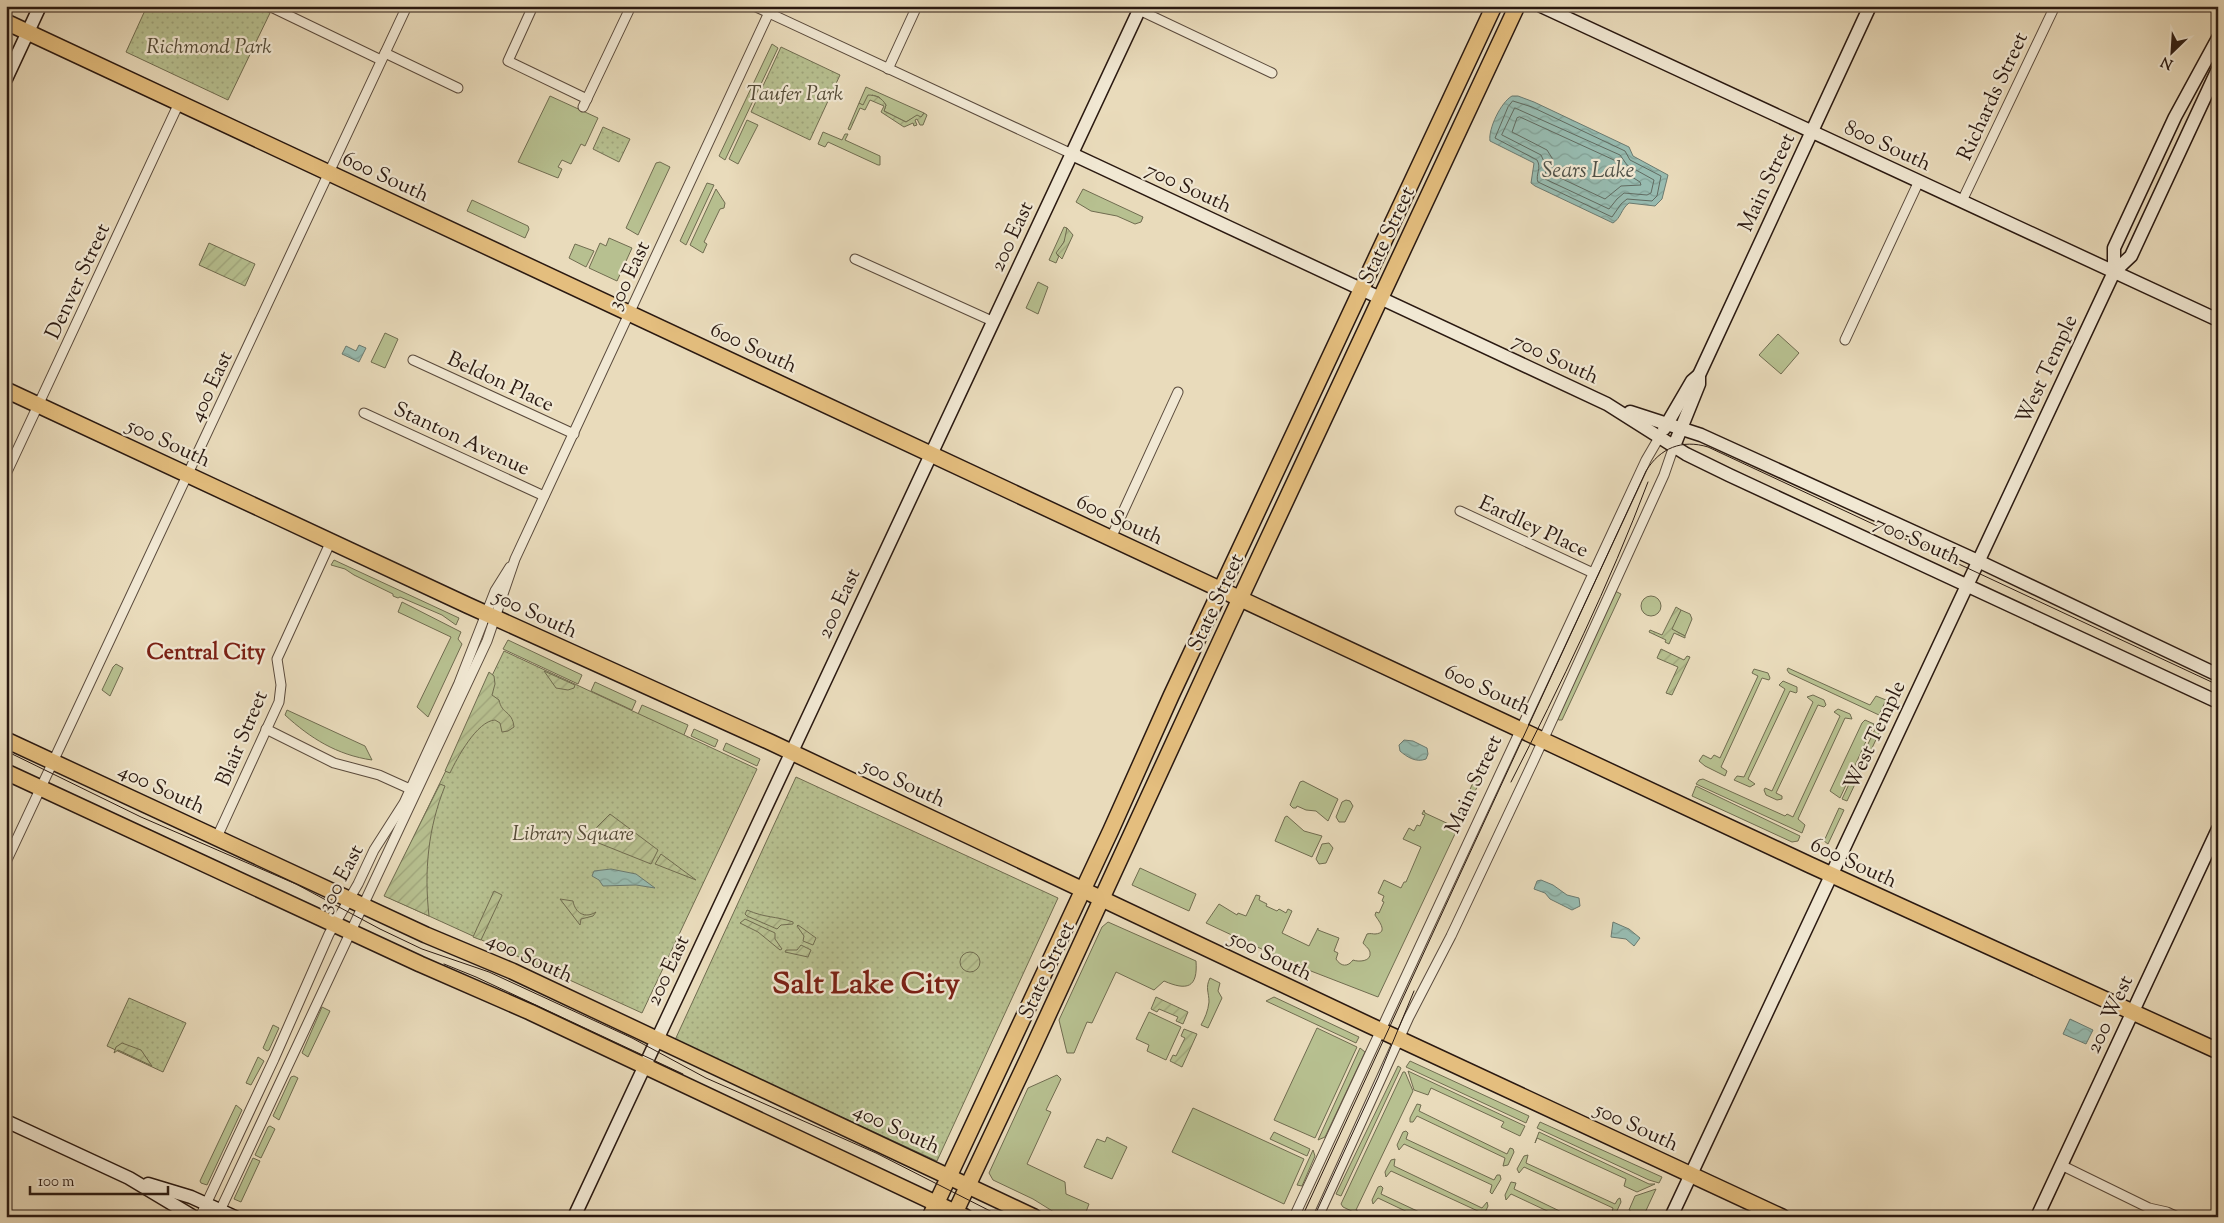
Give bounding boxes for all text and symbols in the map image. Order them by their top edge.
street label: Richards Street [1951,28,2037,166]
north arrow [2146,28,2196,78]
park label: Richmond Park [146,33,272,63]
text: N [2158,51,2177,73]
park label: Taufer Park [747,80,844,110]
street label: 800 South [1839,114,1936,180]
street label: Main Street [1732,128,1804,237]
street label: 600 South [337,145,434,211]
street label: 700 South [1140,156,1236,222]
water label: Sears Lake [1542,156,1634,188]
street label: State Street [1352,182,1424,290]
street label: 200 East [984,197,1042,277]
street label: Denver Street [39,219,119,345]
street label: 300 East [601,237,659,315]
street label: West Temple [2009,310,2086,430]
street label: 600 South [705,316,802,382]
street label: 700 South [1507,327,1603,393]
street label: Beldon Place [442,345,559,421]
street label: 400 East [182,347,241,427]
street label: Stanton Avenue [388,395,534,485]
street label: 500 South [120,411,215,476]
street label: 600 South [1071,488,1168,554]
street label: Eardley Place [1473,489,1593,566]
street label: 700 South [1869,509,1966,574]
street label: State Street [1181,549,1253,657]
street label: 200 East [811,564,869,644]
street label: 500 South [487,582,582,647]
district label: Central City [147,638,266,670]
street label: 600 South [1439,658,1536,724]
street label: West Temple [1837,676,1914,796]
street label: Blair Street [209,686,276,791]
street label: Main Street [1439,730,1511,839]
street label: 500 South [855,751,950,816]
street label: 400 South [113,757,210,823]
park label: Library Square [512,820,634,850]
street label: 600 South [1805,831,1902,897]
street label: 300 East [311,840,372,918]
street label: State Street [1012,917,1084,1025]
street label: 500 South [1222,923,1317,990]
street label: 400 South [481,926,578,992]
street label: 200 East [640,931,698,1011]
district label: Salt Lake City [772,963,961,1008]
street label: 200 West [2080,971,2142,1059]
street label: 500 South [1588,1095,1683,1160]
street label: 400 South [848,1097,945,1163]
scale bar [30,1163,168,1195]
text: 100 m [38,1172,75,1193]

